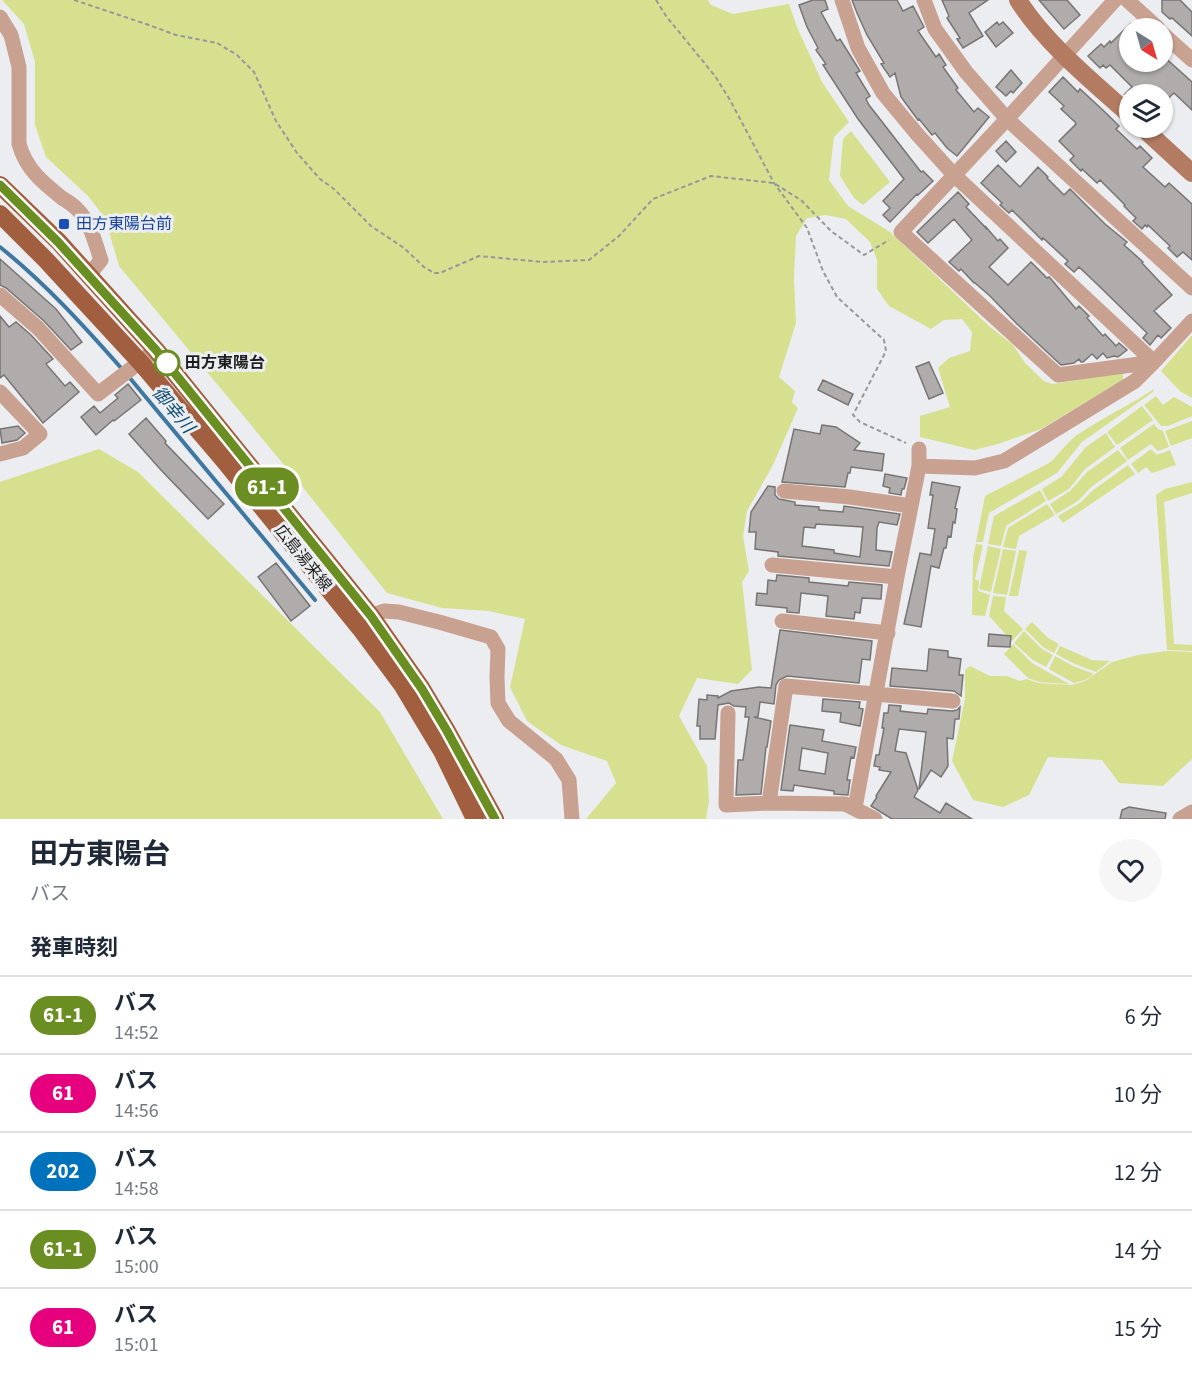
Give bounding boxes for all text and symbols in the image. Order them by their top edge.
north arrow [1119,18,1173,72]
map controls [1119,18,1173,138]
button: layers [1119,84,1173,138]
place label: 田方東陽台前 [76,213,172,235]
marker: 田方東陽台前 [57,217,71,231]
marker: 田方東陽台 [154,350,180,376]
place label: 田方東陽台 [185,352,265,374]
water label: 御幸川 [146,381,201,440]
line badge: 61-1 [225,468,309,506]
text: 61-1 [247,472,287,502]
street label: 広島湯来線 [269,520,337,596]
text: 田方東陽台 [30,834,170,874]
button: heart [1099,839,1162,902]
text: バス [30,880,70,908]
text: 発車時刻 [30,932,118,964]
text: バス [114,987,158,1019]
text: 61-1 [43,1000,83,1030]
text: 6 分 [1125,1001,1162,1033]
text: 14:52 [114,1019,159,1047]
text: バス [114,1065,158,1097]
text: 61 [52,1078,74,1108]
text: 10 分 [1114,1079,1162,1111]
text: 14:56 [114,1097,159,1125]
text: バス [114,1143,158,1175]
text: 202 [46,1156,80,1186]
text: 12 分 [1114,1157,1162,1189]
text: 14:58 [114,1175,159,1203]
text: バス [114,1221,158,1253]
text: 61-1 [43,1234,83,1264]
text: 14 分 [1114,1235,1162,1267]
text: 15:00 [114,1253,159,1281]
text: バス [114,1299,158,1331]
text: 61 [52,1312,74,1342]
text: 15 分 [1114,1313,1162,1345]
text: 15:01 [114,1331,159,1359]

